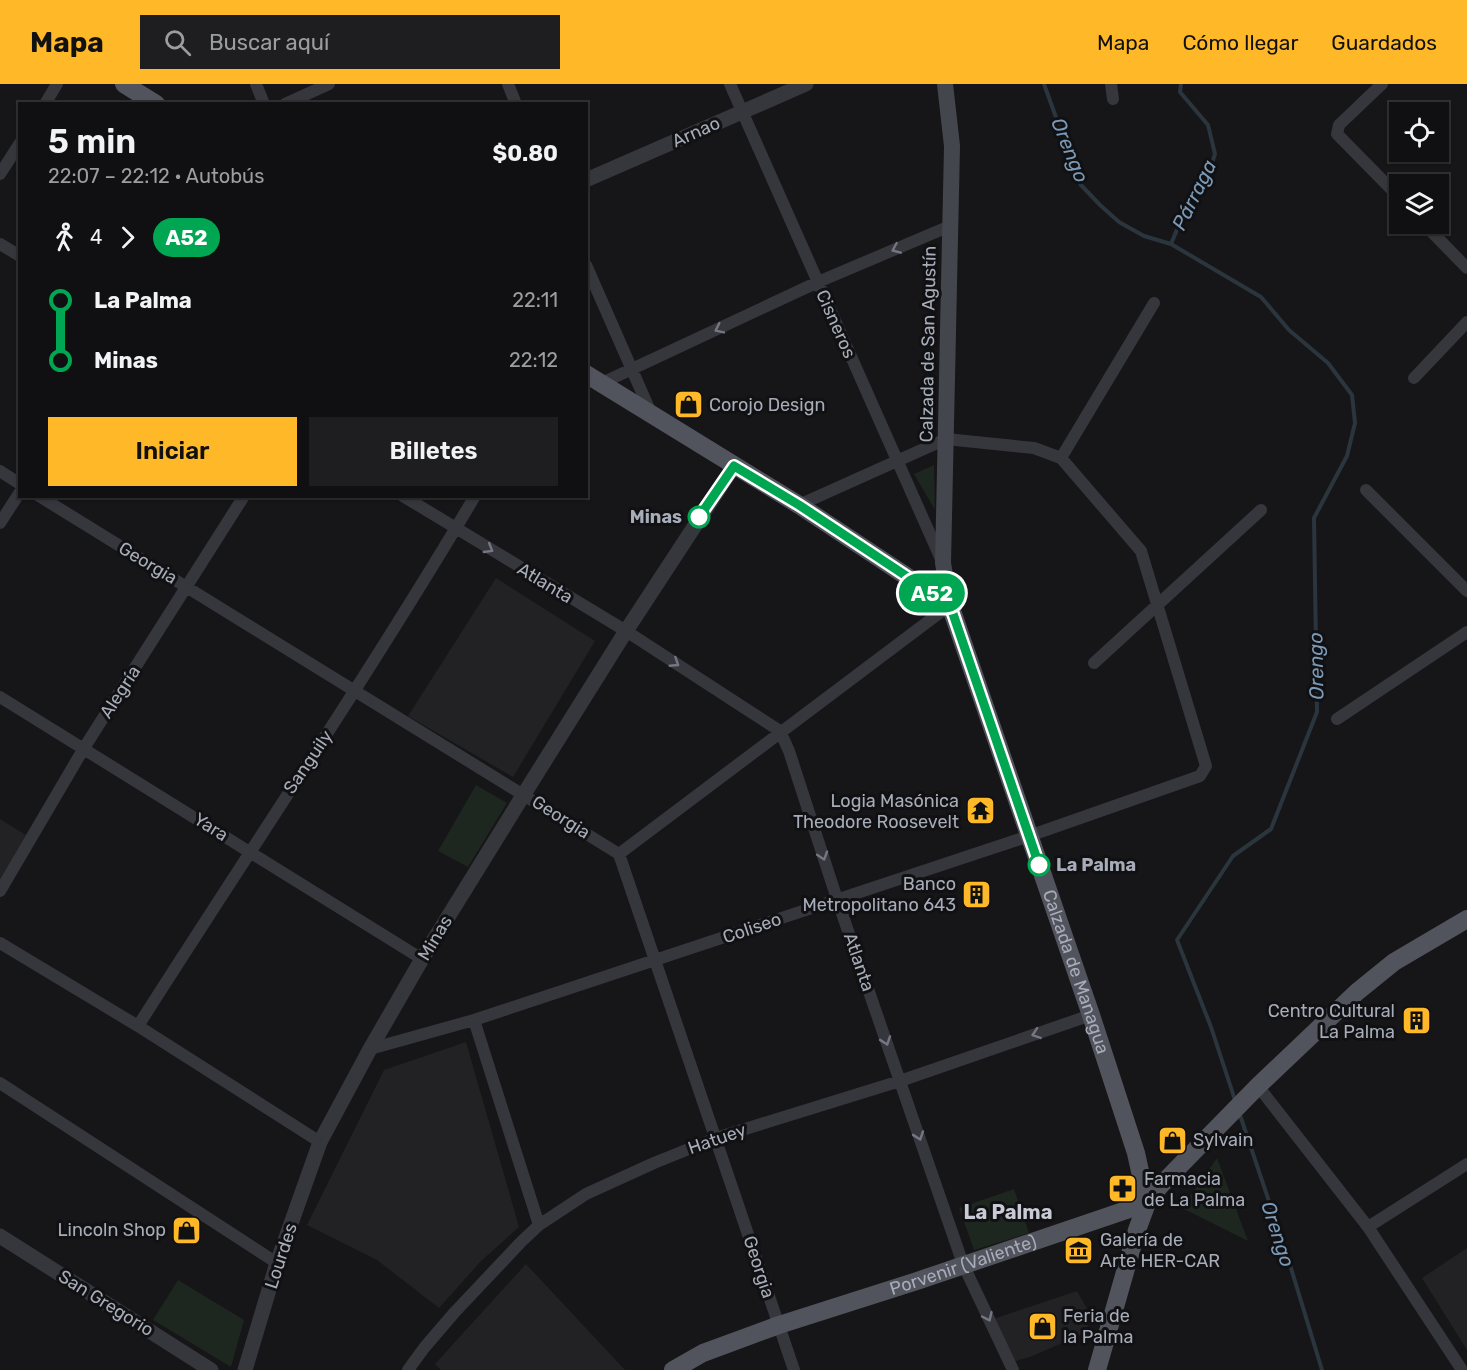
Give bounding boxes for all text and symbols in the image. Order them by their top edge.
search box [140,15,560,69]
text: Mapa [30,26,104,59]
icon: search [161,26,194,59]
text: Buscar aquí [209,29,329,56]
text: Mapa [1097,30,1149,55]
text: Cómo llegar [1182,30,1298,55]
text: Guardados [1331,30,1437,55]
map controls [1389,102,1449,234]
button: locate [1389,102,1449,162]
street label: Arnao [669,112,723,152]
water label: Orengo [1046,114,1094,186]
text: 5 min [48,122,136,161]
text: $0.80 [492,140,558,167]
water label: Párraga [1167,156,1221,234]
text: 22:07 – 22:12 · Autobús [48,164,264,188]
button: layers [1389,174,1449,234]
icon: walk [48,221,81,254]
icon: forward [111,221,144,254]
text: 4 [90,225,102,249]
text: A52 [165,225,208,250]
one-way arrow [892,242,903,254]
street label: Calzada de San Agustín [915,246,941,442]
street label: Cisneros [811,286,861,362]
text: La Palma [94,287,192,314]
text: 22:11 [512,288,558,312]
one-way arrow [714,322,725,334]
text: Minas [94,347,158,374]
text: 22:12 [509,348,558,372]
shop icon: Corojo Design [672,389,704,421]
place label: Corojo Design [709,394,825,416]
button: Iniciar [48,417,297,486]
button: Billetes [309,417,558,486]
place label: Minas [630,506,682,528]
marker: Minas [688,506,710,528]
street label: Georgia [115,537,181,589]
one-way arrow [483,542,493,553]
street label: Atlanta [513,558,577,608]
line badge: A52 [898,574,966,612]
text: A52 [911,581,953,606]
water label: Orengo [1303,632,1329,700]
one-way arrow [669,655,679,667]
street label: Alegría [95,662,145,722]
street label: Sanguily [279,726,337,798]
place label: Logia Masónica Theodore Roosevelt [793,790,959,833]
street label: Georgia [528,791,594,843]
temple icon: Logia Masónica Theodore Roosevelt [964,795,996,827]
street label: Yara [190,808,232,846]
one-way arrow [816,850,828,861]
marker: La Palma [1028,854,1050,876]
place label: La Palma [1056,854,1136,876]
place label: Banco Metropolitano 643 [802,873,956,916]
building icon: Banco Metropolitano 643 [961,878,993,910]
street label: Calzada de Managua [1038,887,1114,1057]
street label: Coliseo [720,908,784,948]
street label: Minas [413,911,457,965]
street label: Atlanta [839,930,879,994]
place label: Centro Cultural La Palma [1268,1000,1395,1043]
building icon: Centro Cultural La Palma [1400,1005,1432,1037]
one-way arrow [1031,1027,1042,1040]
one-way arrow [879,1035,892,1046]
street label: Hatuey [685,1119,749,1159]
shop icon: Sylvain [1156,1124,1188,1156]
place label: Sylvain [1193,1129,1253,1151]
one-way arrow [912,1130,925,1141]
place label: Farmacia de La Palma [1144,1168,1245,1211]
pharmacy icon: Farmacia de La Palma [1107,1173,1139,1205]
water label: Orengo [1256,1198,1300,1270]
district label: La Palma [964,1200,1052,1224]
shop icon: Lincoln Shop [171,1214,203,1246]
place label: Lincoln Shop [57,1219,166,1241]
street label: Lourdes [260,1220,302,1292]
place label: Galería de Arte HER-CAR [1100,1229,1220,1272]
street label: Porvenir (Valiente) [887,1230,1039,1300]
street label: Georgia [739,1233,779,1301]
museum icon: Galería de Arte HER-CAR [1063,1234,1095,1266]
street label: San Gregorio [54,1265,158,1341]
place label: Feria de la Palma [1063,1305,1133,1348]
shop icon: Feria de la Palma [1026,1310,1058,1342]
one-way arrow [980,1311,992,1322]

